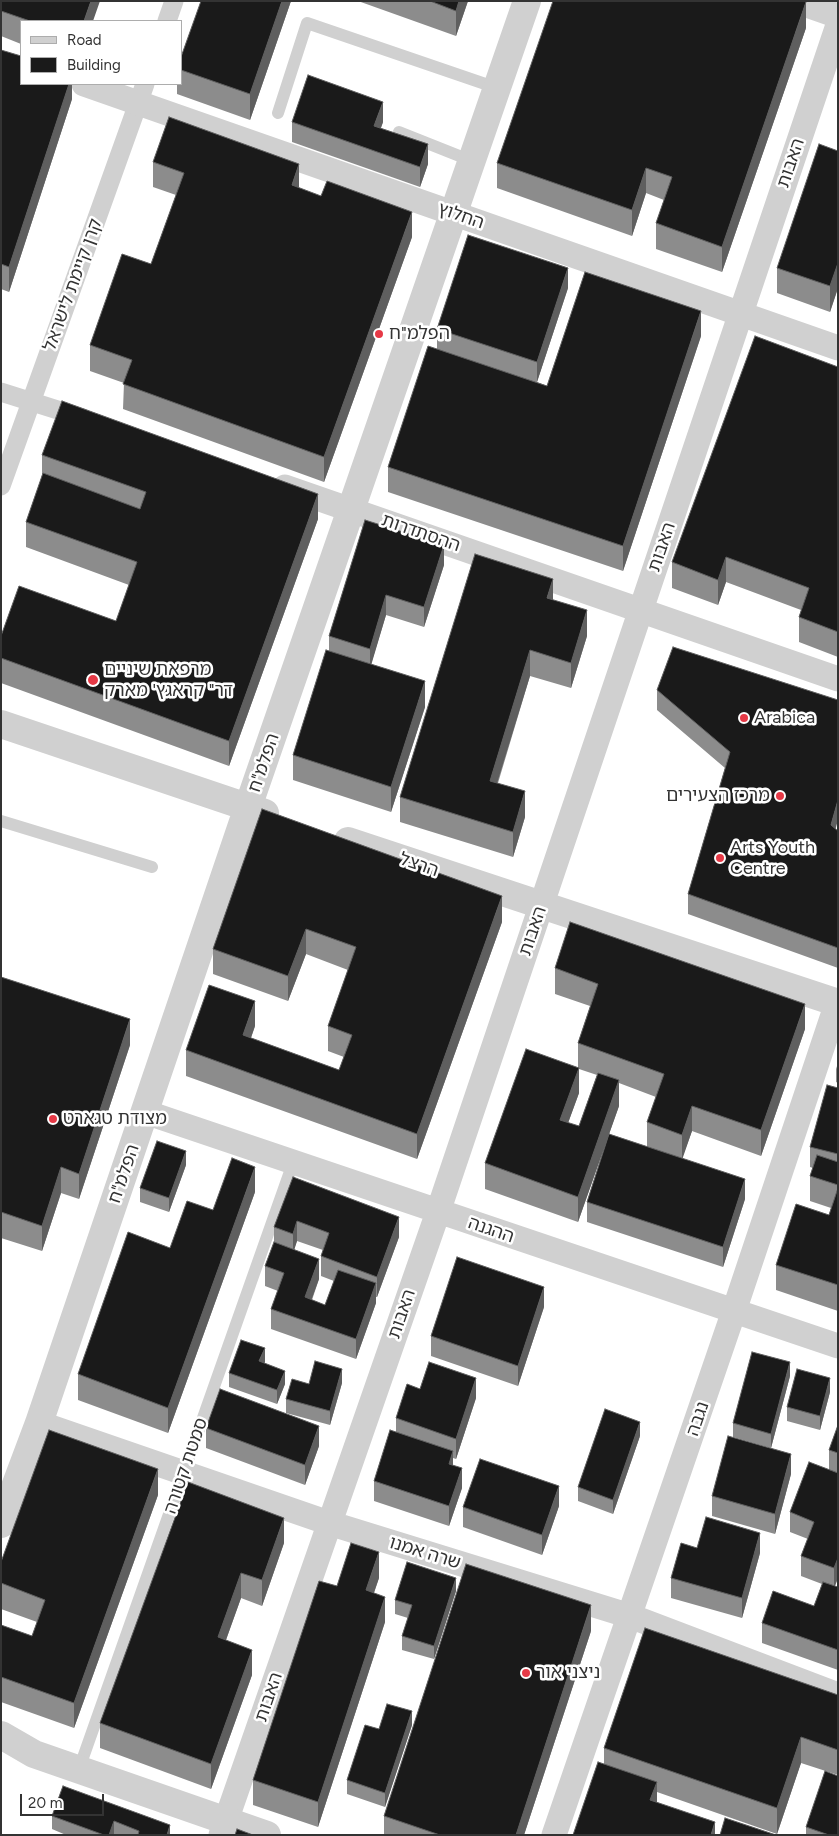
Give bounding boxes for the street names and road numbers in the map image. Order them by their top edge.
street label: האבות [773,136,809,190]
street label: החלוץ [435,198,487,234]
street label: קרן קיימת לישראל [39,216,107,354]
street label: ההסתדרות [379,509,463,557]
street label: האבות [644,520,680,574]
street label: הפלמ"ח [244,731,284,795]
street label: הרצל [397,848,441,882]
street label: האבות [515,904,551,958]
street label: הפלמ"ח [104,1142,144,1206]
street label: ההגנה [465,1212,517,1248]
street label: האבות [384,1287,420,1341]
street label: נגבה [682,1399,714,1439]
street label: סמטת קטורה [159,1415,213,1517]
street label: שרה אמנו [387,1532,463,1574]
street label: האבות [251,1670,287,1724]

